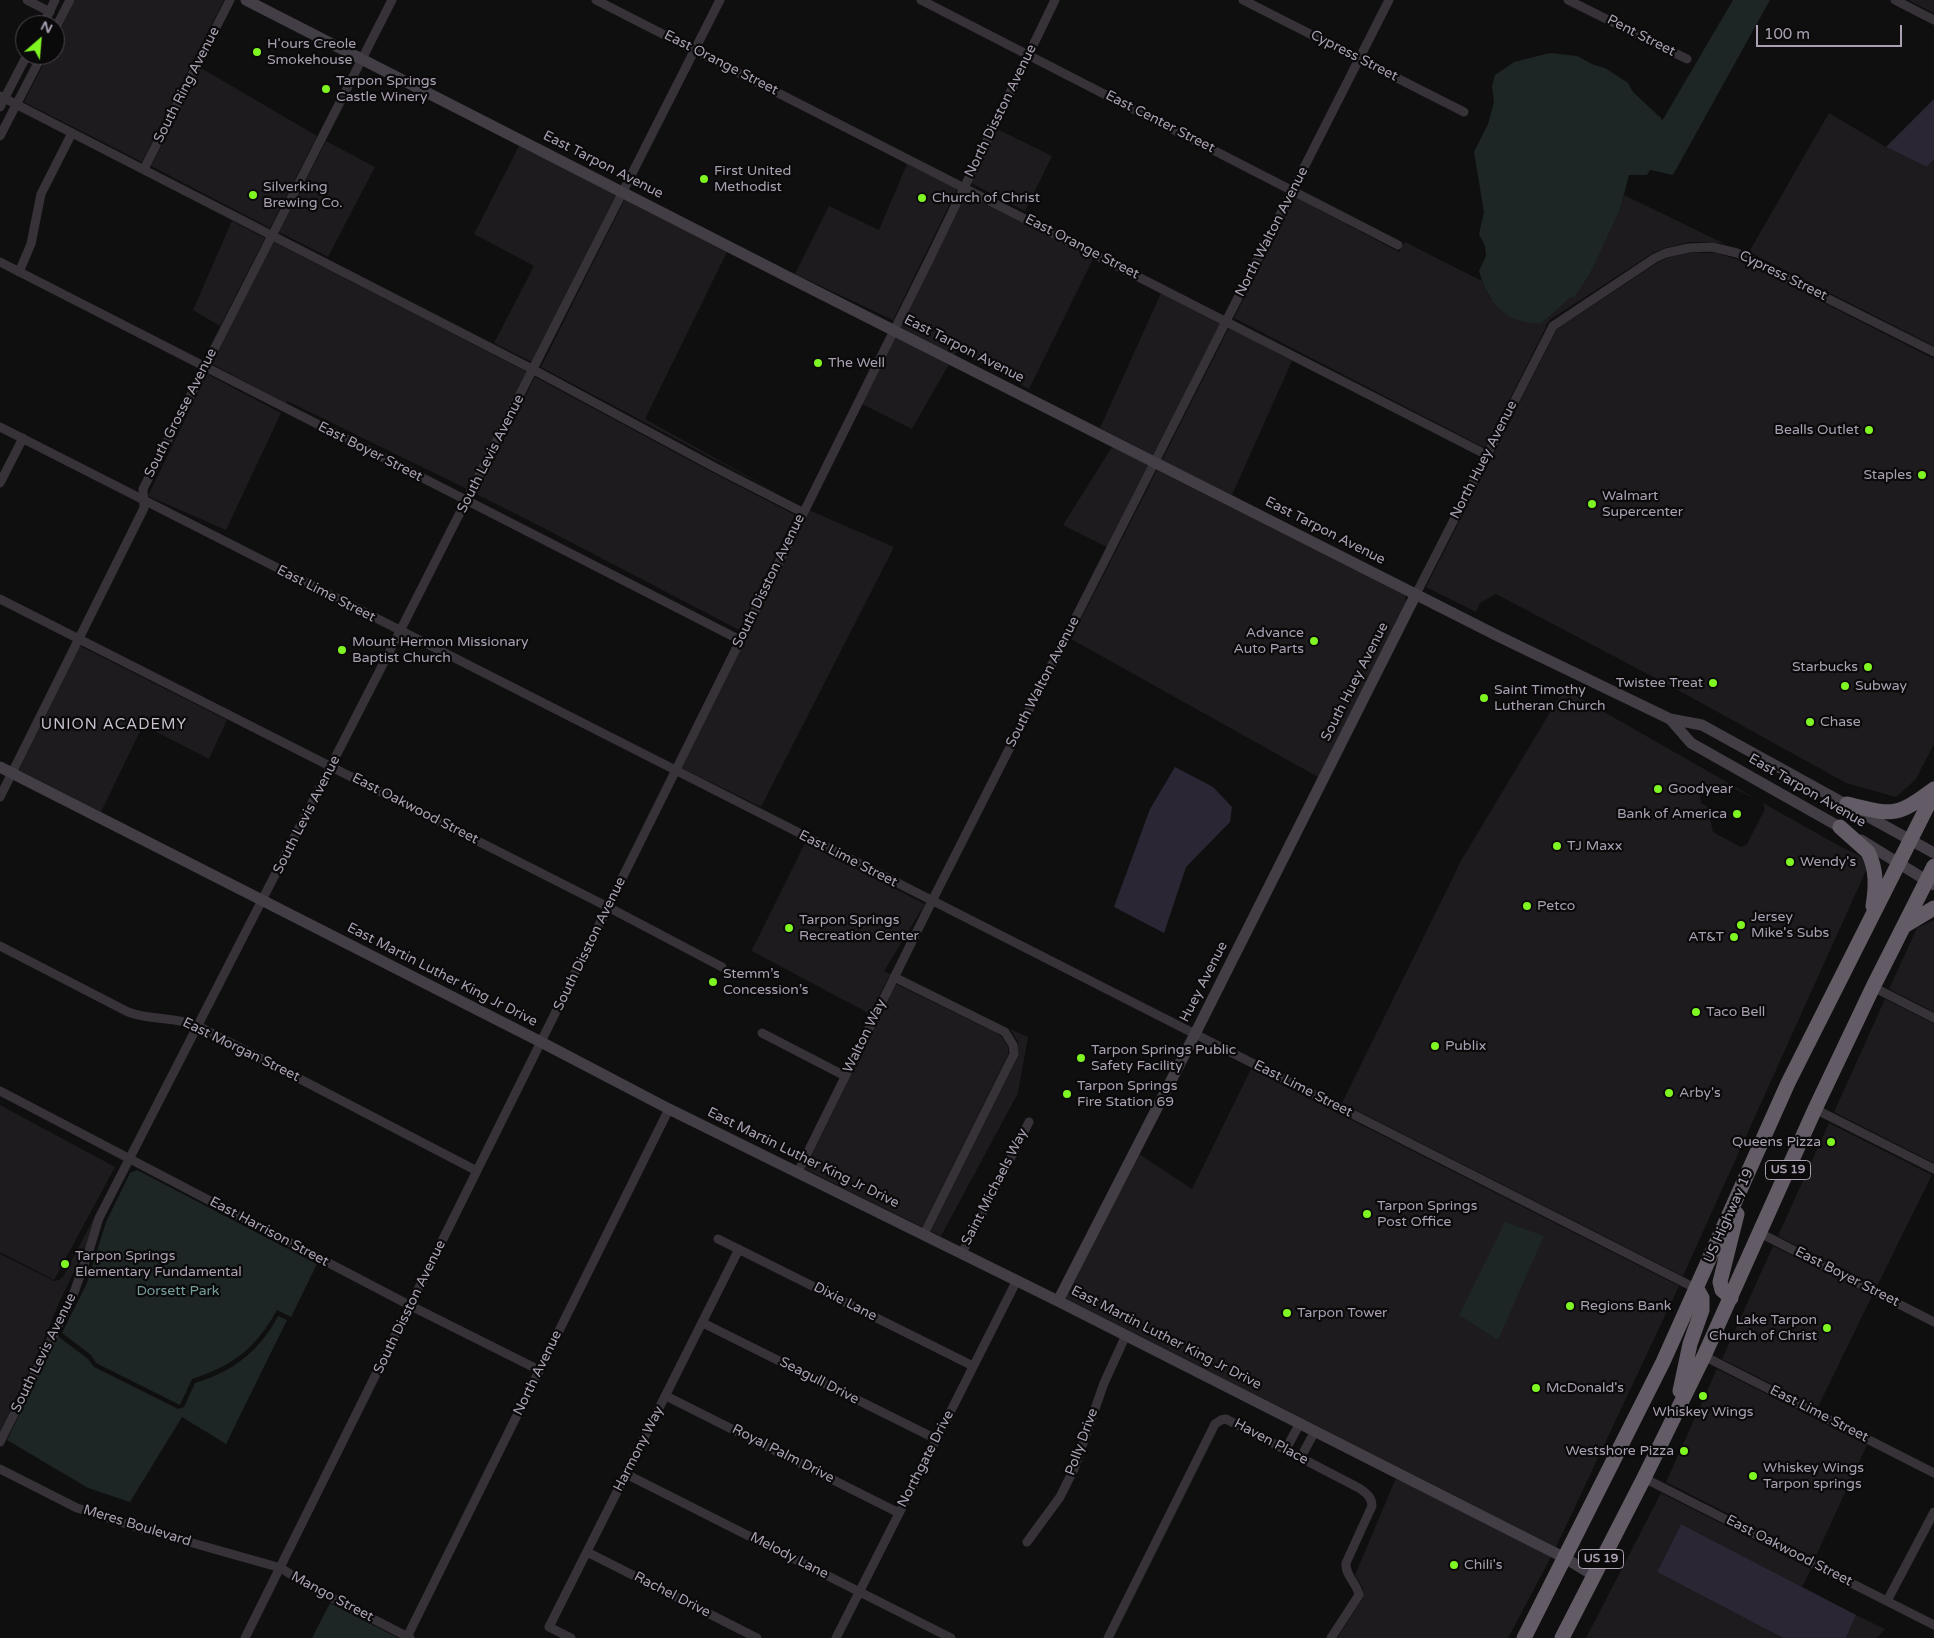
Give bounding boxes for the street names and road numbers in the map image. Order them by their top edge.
street label: Pent Street [1604,12,1678,60]
street label: South Ring Avenue [151,24,223,146]
street label: East Orange Street [661,27,781,99]
street label: Cypress Street [1308,27,1400,85]
street label: North Disston Avenue [962,42,1040,180]
street label: East Center Street [1103,87,1217,157]
street label: East Tarpon Avenue [540,127,666,203]
street label: North Walton Avenue [1232,164,1312,300]
street label: East Orange Street [1022,211,1142,283]
street label: Cypress Street [1736,248,1830,304]
street label: East Tarpon Avenue [901,311,1027,387]
street label: South Grosse Avenue [141,346,221,480]
street label: South Levis Avenue [454,392,528,516]
street label: North Huey Avenue [1447,398,1521,522]
street label: East Boyer Street [315,418,425,486]
street label: East Tarpon Avenue [1262,493,1388,569]
street label: South Disston Avenue [729,512,809,650]
street label: East Lime Street [274,562,378,626]
street label: South Walton Avenue [1003,614,1083,750]
street label: South Huey Avenue [1318,620,1392,744]
street label: East Tarpon Avenue [1745,751,1869,831]
street label: South Levis Avenue [270,753,344,877]
street label: East Oakwood Street [349,770,481,848]
street label: East Lime Street [796,827,900,891]
street label: South Disston Avenue [550,875,630,1013]
street label: East Martin Luther King Jr Drive [344,920,540,1030]
street label: Huey Avenue [1177,939,1231,1025]
street label: Walton Way [840,996,890,1076]
street label: East Morgan Street [180,1014,302,1086]
street label: East Lime Street [1251,1057,1355,1121]
street label: East Martin Luther King Jr Drive [704,1104,902,1212]
street label: Saint Michaels Way [958,1126,1032,1248]
road number: US 19 [1766,1160,1810,1180]
street label: US Highway 19 [1701,1166,1757,1266]
street label: East Harrison Street [207,1194,331,1270]
street label: South Disston Avenue [370,1238,450,1376]
street label: East Boyer Street [1792,1243,1902,1311]
street label: Dixie Lane [811,1279,879,1325]
street label: East Martin Luther King Jr Drive [1068,1283,1264,1393]
street label: South Levis Avenue [8,1291,80,1415]
street label: North Avenue [510,1328,566,1418]
street label: Seagull Drive [776,1354,862,1408]
street label: East Lime Street [1767,1382,1871,1446]
street label: Harmony Way [610,1403,668,1495]
street label: Polly Drive [1062,1406,1102,1478]
street label: Northgate Drive [894,1408,958,1510]
street label: Haven Place [1231,1415,1311,1469]
street label: Royal Palm Drive [729,1421,837,1487]
street label: Meres Boulevard [81,1502,193,1550]
street label: East Oakwood Street [1723,1512,1855,1590]
street label: Melody Lane [747,1529,831,1583]
road number: US 19 [1578,1550,1624,1568]
street label: Mango Street [288,1568,376,1626]
street label: Rachel Drive [631,1569,713,1621]

